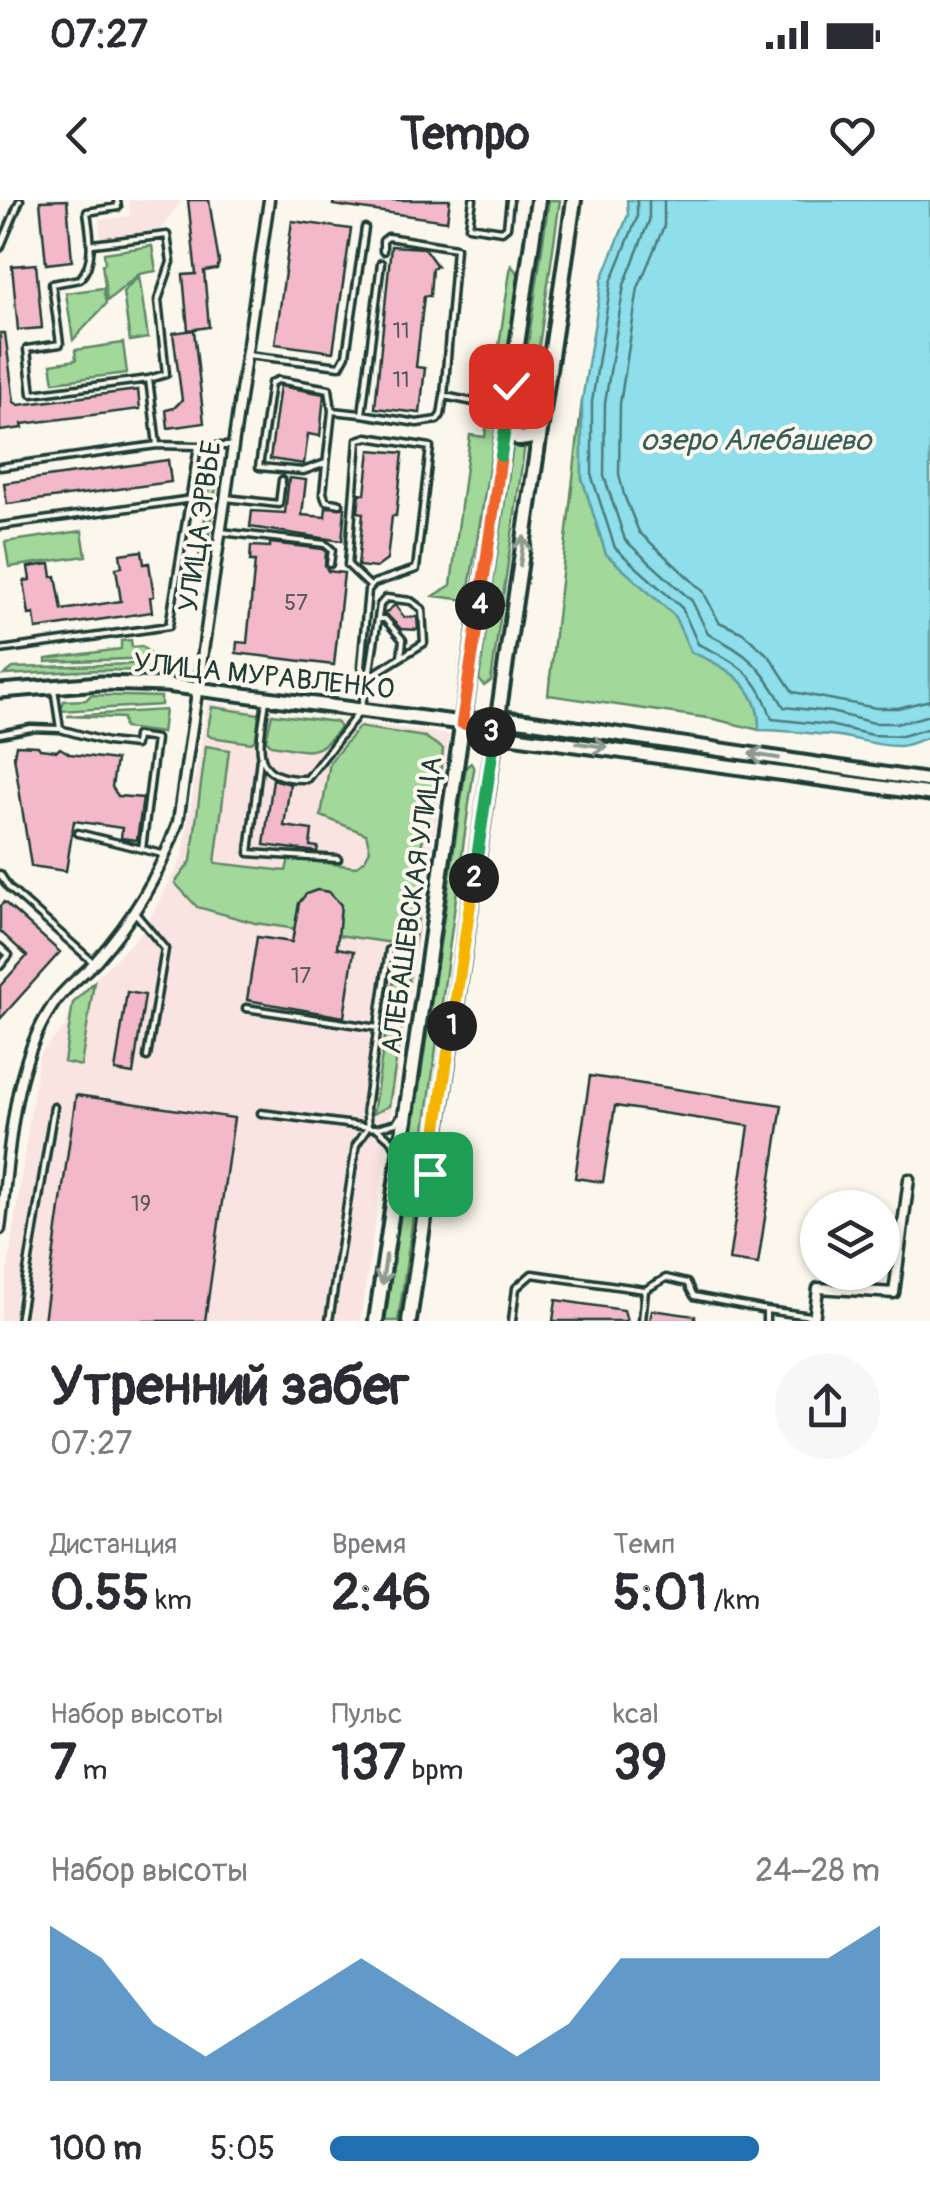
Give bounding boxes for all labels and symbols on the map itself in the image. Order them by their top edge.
house number: 11 [392,317,410,345]
pin [469,344,554,429]
house number: 11 [392,366,410,394]
water label: озеро Алебашево [641,422,873,459]
street label: УЛИЦА ЭРВЬЕ [171,438,230,614]
one-way arrow [513,536,531,568]
pin: 4 [455,580,505,630]
house number: 57 [284,589,308,617]
street label: УЛИЦА МУРАВЛЕНКО [132,645,396,708]
pin: 3 [466,707,516,757]
one-way arrow [575,737,608,755]
one-way arrow [749,747,781,765]
street label: АЛЕБАШЕВСКАЯ УЛИЦА [374,754,451,1056]
pin: 2 [449,853,499,903]
house number: 17 [291,962,311,990]
pin: 1 [427,1001,477,1051]
pin [388,1132,473,1217]
house number: 19 [131,1190,151,1218]
one-way arrow [374,1253,392,1286]

